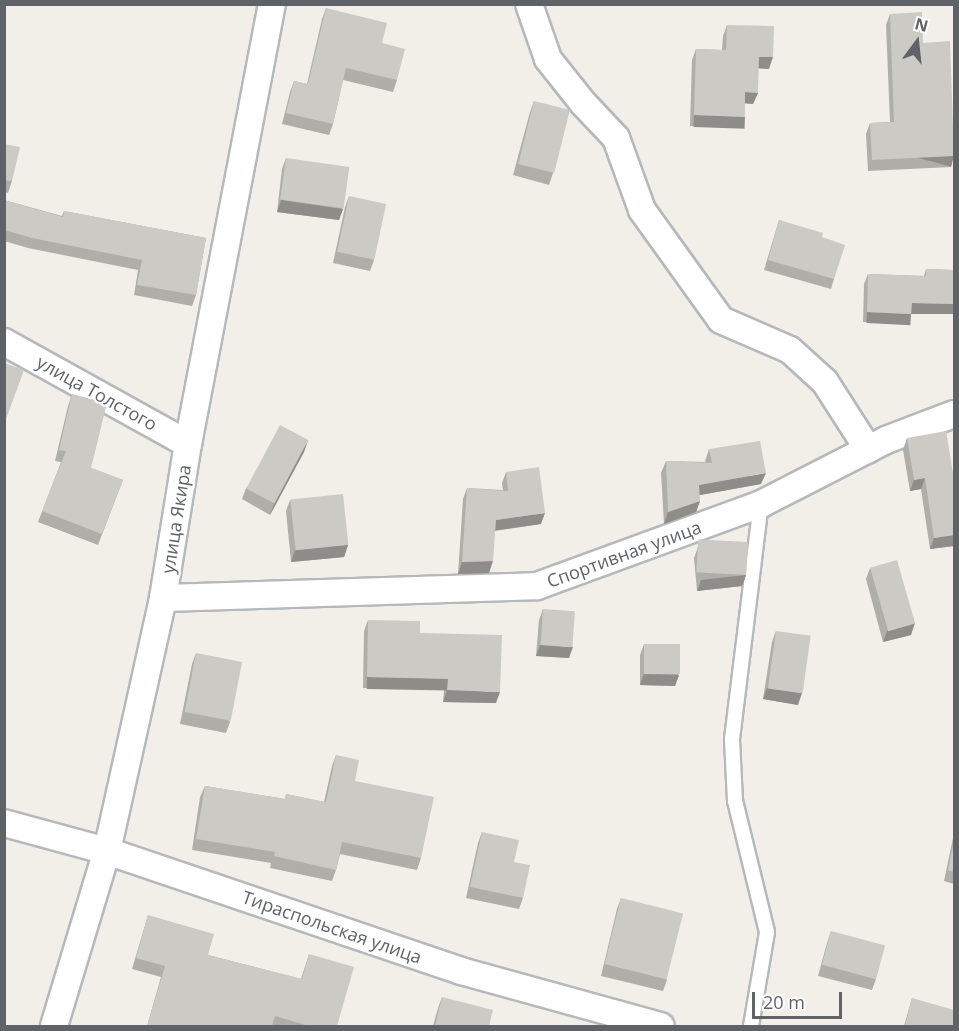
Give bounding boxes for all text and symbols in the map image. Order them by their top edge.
north arrow [887,12,947,72]
text: N [913,12,931,37]
street label: улица Толстого [33,351,161,435]
street label: улица Якира [157,463,195,575]
street label: Спортивная улица [544,516,704,592]
street label: Тираспольская улица [239,886,425,968]
scale bar [755,980,845,1018]
text: 20 m [763,990,805,1014]

